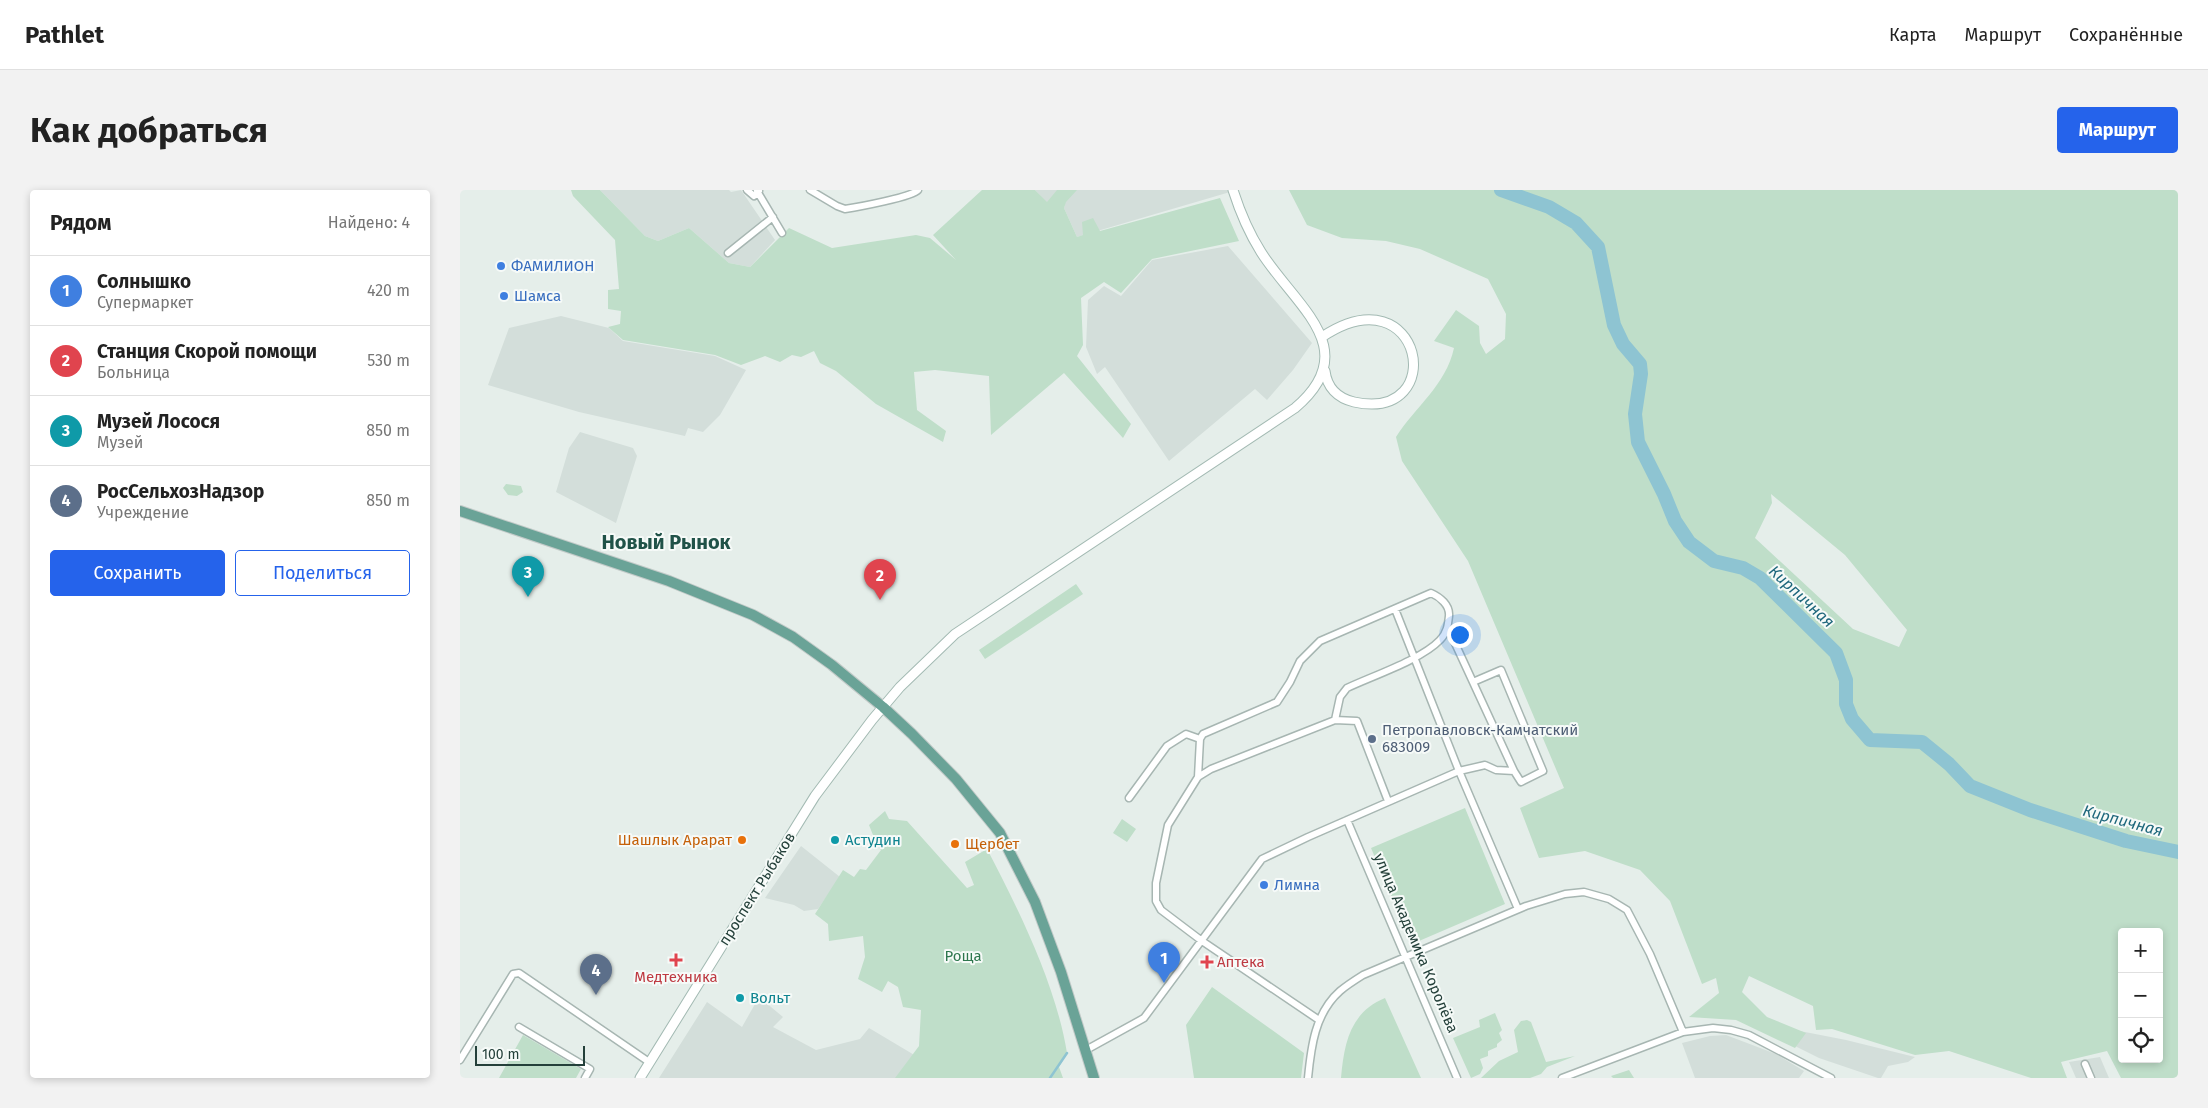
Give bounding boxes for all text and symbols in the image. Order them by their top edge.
text: Pathlet [25,21,104,49]
text: Карта [1889,24,1937,46]
text: Маршрут [1965,24,2041,46]
text: Сохранённые [2069,24,2183,46]
button: Маршрут [2057,107,2178,153]
text: Как добраться [30,109,268,151]
text: Рядом [50,210,111,236]
text: Найдено: 4 [328,213,410,232]
place label: ФАМИЛИОН [511,257,594,275]
marker: ФАМИЛИОН [495,260,507,272]
text: Солнышко [97,270,191,293]
text: 1 [62,281,70,300]
text: 420 m [367,281,410,300]
place label: Шамса [514,287,561,305]
marker: Шамса [498,290,510,302]
text: Супермаркет [97,293,193,312]
text: Станция Скорой помощи [97,340,317,363]
text: 2 [62,351,70,370]
text: 530 m [367,351,410,370]
text: Больница [97,363,170,382]
text: Музей Лосося [97,410,220,433]
text: 3 [62,421,70,440]
text: 850 m [366,421,410,440]
text: Музей [97,433,143,452]
text: РосСельхозНадзор [97,480,264,503]
text: 4 [61,491,71,510]
text: 850 m [366,491,410,510]
text: Учреждение [97,503,189,522]
district label: Новый Рынок [601,530,732,554]
button: Сохранить [50,550,225,596]
button: Поделиться [235,550,410,596]
pin: 3 [512,556,544,597]
pin: 2 [864,559,896,600]
water label: Кирпичная [1765,561,1838,631]
your location [1447,622,1473,648]
place label: Петропавловск-Камчатский 683009 [1382,721,1578,756]
marker: Петропавловск-Камчатский 683009 [1366,733,1378,745]
water label: Кирпичная [2081,801,2165,840]
street label: проспект Рыбаков [715,829,799,949]
place label: Шашлык Арарат [618,831,732,849]
place label: Астудин [845,831,901,849]
marker: Шашлык Арарат [736,834,748,846]
marker: Астудин [829,834,841,846]
place label: Щербет [965,835,1019,853]
marker: Щербет [949,838,961,850]
street label: улица Академика Королёва [1370,850,1462,1036]
place label: Лимна [1274,876,1320,894]
marker: Лимна [1258,879,1270,891]
map controls [2118,928,2163,1063]
button: + [2118,928,2163,973]
pin: 1 [1148,942,1180,983]
park label: Роща [944,947,982,965]
place label: Аптека [1217,953,1265,971]
pin: 4 [580,954,612,995]
marker: Медтехника [670,954,682,966]
marker: Аптека [1201,956,1213,968]
place label: Медтехника [634,968,718,986]
button: − [2118,973,2163,1018]
place label: Вольт [750,989,791,1007]
marker: Вольт [734,992,746,1004]
button: locate [2118,1018,2163,1063]
scale bar [475,1043,585,1066]
text: 100 m [482,1046,519,1063]

